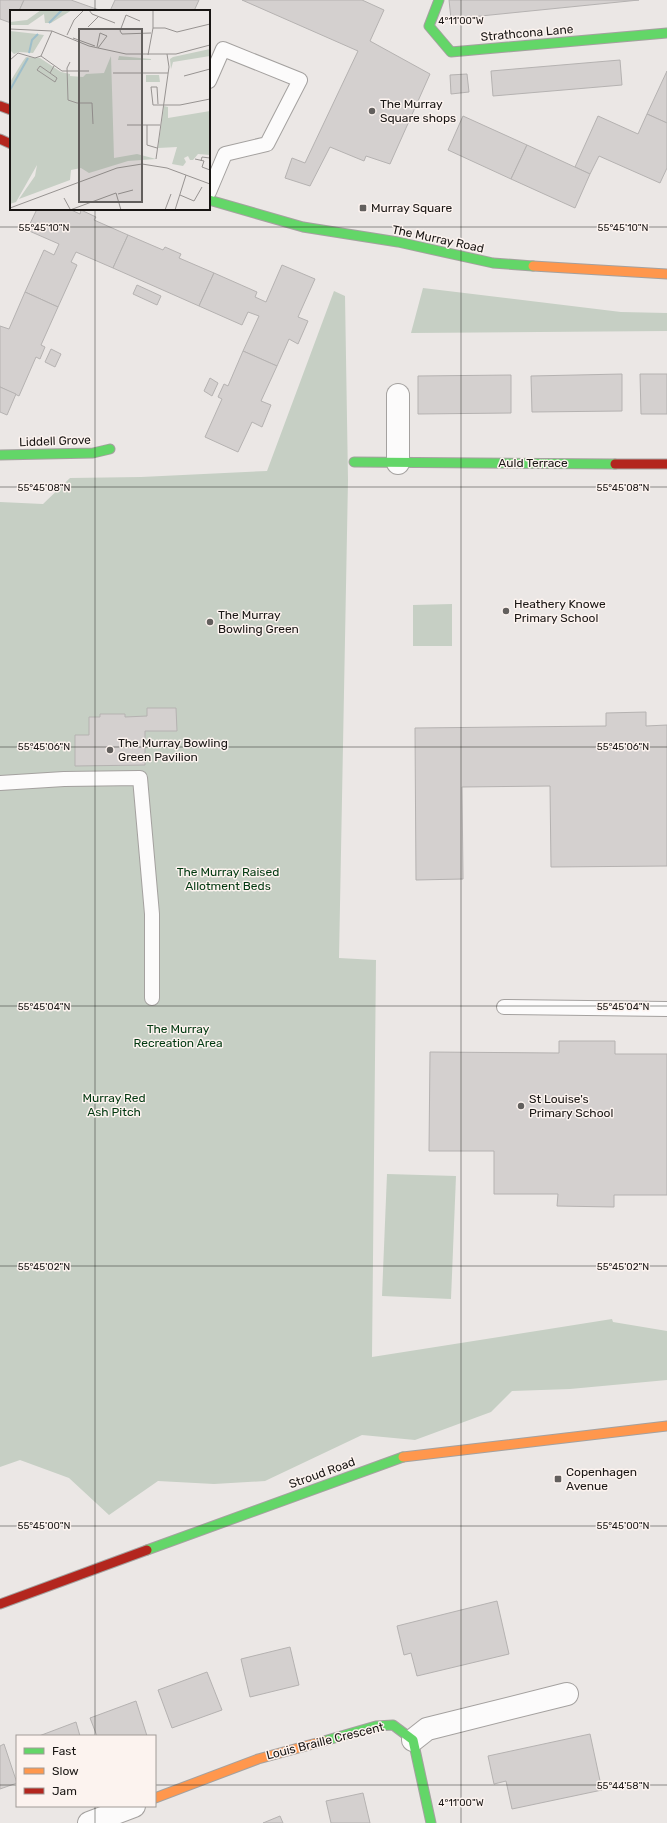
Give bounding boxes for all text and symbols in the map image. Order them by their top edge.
inset map [10,10,210,210]
text: 4°11'00"W [438,15,484,27]
street label: Strathcona Lane [480,22,574,44]
place label: The Murray Square shops [380,97,456,125]
marker: The Murray Square shops [367,106,377,116]
place label: Murray Square [371,201,452,215]
marker: Murray Square [358,203,368,213]
text: 55°45'10"N [19,222,70,234]
street label: The Murray Road [391,222,485,256]
text: 55°45'10"N [598,222,649,234]
street label: Liddell Grove [19,433,91,449]
street label: Auld Terrace [498,456,568,470]
text: 55°45'08"N [17,482,71,494]
text: 55°45'08"N [596,482,650,494]
place label: Heathery Knowe Primary School [514,597,606,625]
marker: Heathery Knowe Primary School [501,606,511,616]
place label: The Murray Bowling Green [218,608,299,636]
marker: The Murray Bowling Green [205,617,215,627]
place label: The Murray Bowling Green Pavilion [118,736,228,764]
text: 55°45'06"N [18,741,70,753]
text: 55°45'06"N [597,741,649,753]
marker: The Murray Bowling Green Pavilion [105,745,115,755]
park label: The Murray Raised Allotment Beds [177,865,279,893]
text: 55°45'04"N [18,1001,70,1013]
text: 55°45'04"N [597,1001,649,1013]
park label: The Murray Recreation Area [133,1022,223,1050]
park label: Murray Red Ash Pitch [82,1091,146,1119]
place label: St Louise's Primary School [529,1092,613,1120]
marker: St Louise's Primary School [516,1101,526,1111]
text: 55°45'02"N [18,1261,70,1273]
text: 55°45'02"N [597,1261,649,1273]
street label: Stroud Road [287,1455,357,1491]
place label: Copenhagen Avenue [566,1465,637,1493]
marker: Copenhagen Avenue [553,1474,563,1484]
text: 55°45'00"N [17,1520,71,1532]
text: 55°45'00"N [596,1520,650,1532]
street label: Louis Braille Crescent [265,1720,386,1762]
legend [16,1735,156,1807]
text: Fast [52,1744,76,1758]
text: Slow [52,1764,79,1778]
text: 55°44'58"N [597,1780,649,1792]
text: Jam [52,1784,77,1798]
text: 4°11'00"W [438,1797,484,1809]

